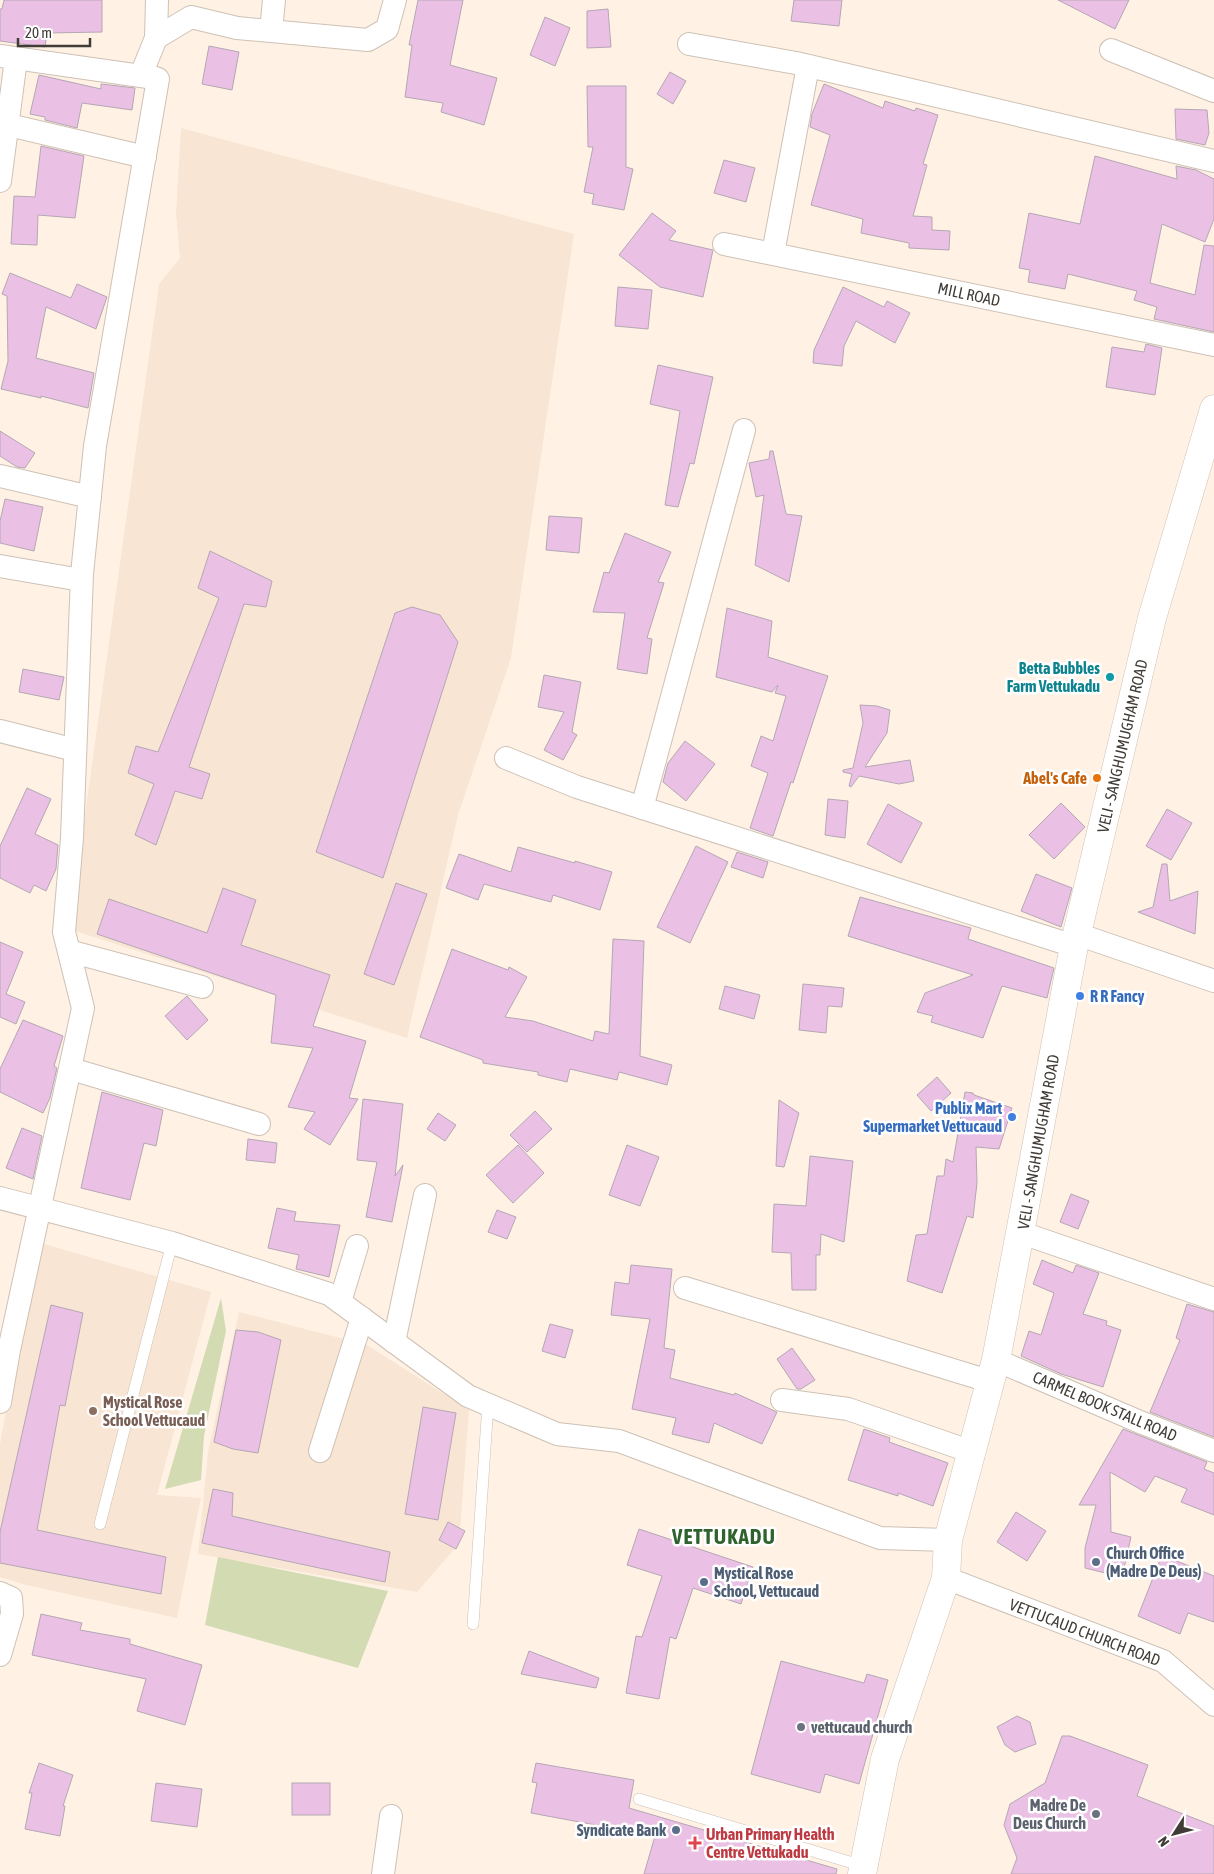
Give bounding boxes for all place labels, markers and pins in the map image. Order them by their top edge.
place label: Betta Bubbles Farm Vettukadu [1007,659,1100,695]
marker: Betta Bubbles Farm Vettukadu [1104,671,1116,683]
place label: Abel's Cafe [1022,769,1087,787]
marker: Abel's Cafe [1091,772,1103,784]
place label: R R Fancy [1090,987,1145,1005]
marker: R R Fancy [1074,990,1086,1002]
place label: Publix Mart Supermarket Vettucaud [863,1099,1002,1135]
marker: Publix Mart Supermarket Vettucaud [1006,1111,1018,1123]
place label: Mystical Rose School Vettucaud [103,1393,206,1429]
marker: Mystical Rose School Vettucaud [87,1405,99,1417]
place label: Church Office (Madre De Deus) [1106,1544,1202,1580]
marker: Church Office (Madre De Deus) [1090,1556,1102,1568]
place label: Mystical Rose School, Vettucaud [714,1564,819,1600]
marker: Mystical Rose School, Vettucaud [698,1576,710,1588]
place label: vettucaud church [811,1718,913,1736]
marker: vettucaud church [795,1721,807,1733]
place label: Madre De Deus Church [1013,1796,1086,1832]
marker: Madre De Deus Church [1090,1808,1102,1820]
place label: Syndicate Bank [577,1821,667,1839]
marker: Syndicate Bank [670,1824,682,1836]
place label: Urban Primary Health Centre Vettukadu [706,1825,835,1861]
marker: Urban Primary Health Centre Vettukadu [688,1836,702,1850]

